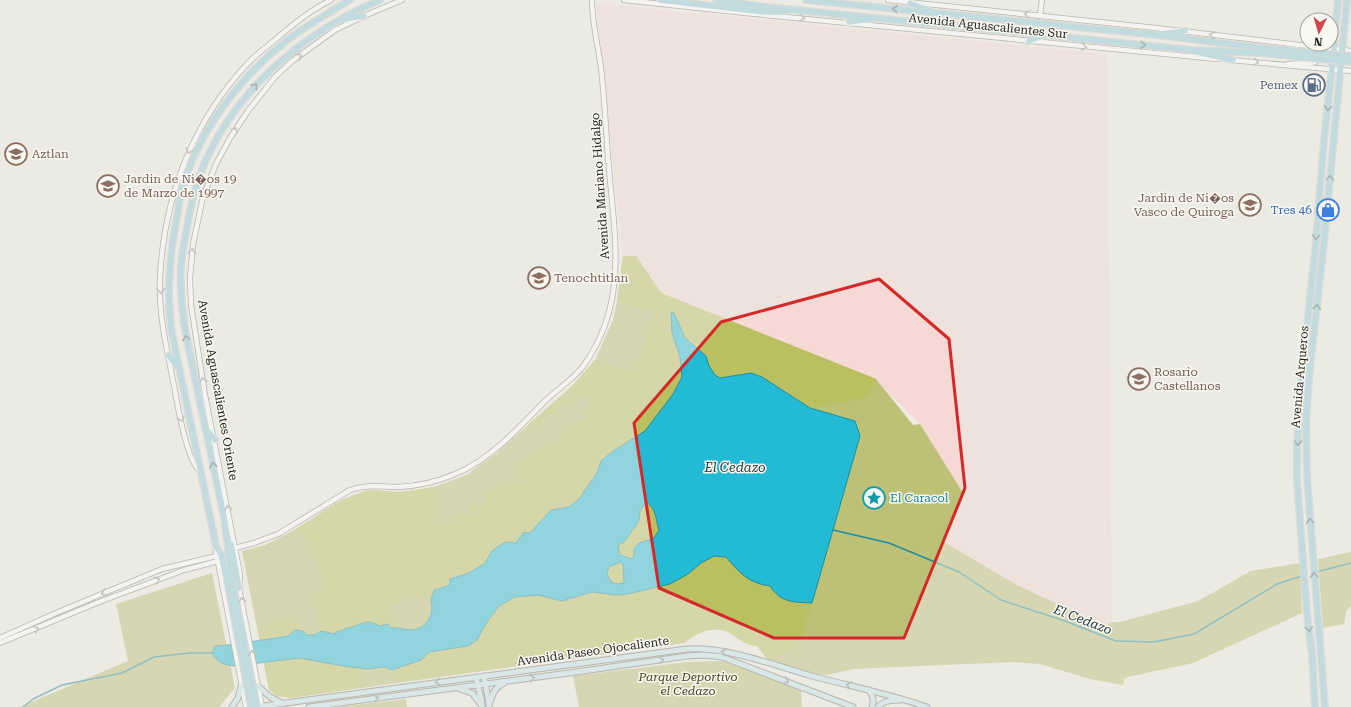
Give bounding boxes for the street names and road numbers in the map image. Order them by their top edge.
street label: Avenida Aguascalientes Sur [908,11,1068,41]
street label: Avenida Mariano Hidalgo [588,112,612,260]
street label: Avenida Aguascalientes Oriente [195,298,241,482]
street label: Avenida Arqueros [1289,325,1311,429]
street label: Avenida Paseo Ojocaliente [516,633,670,669]

